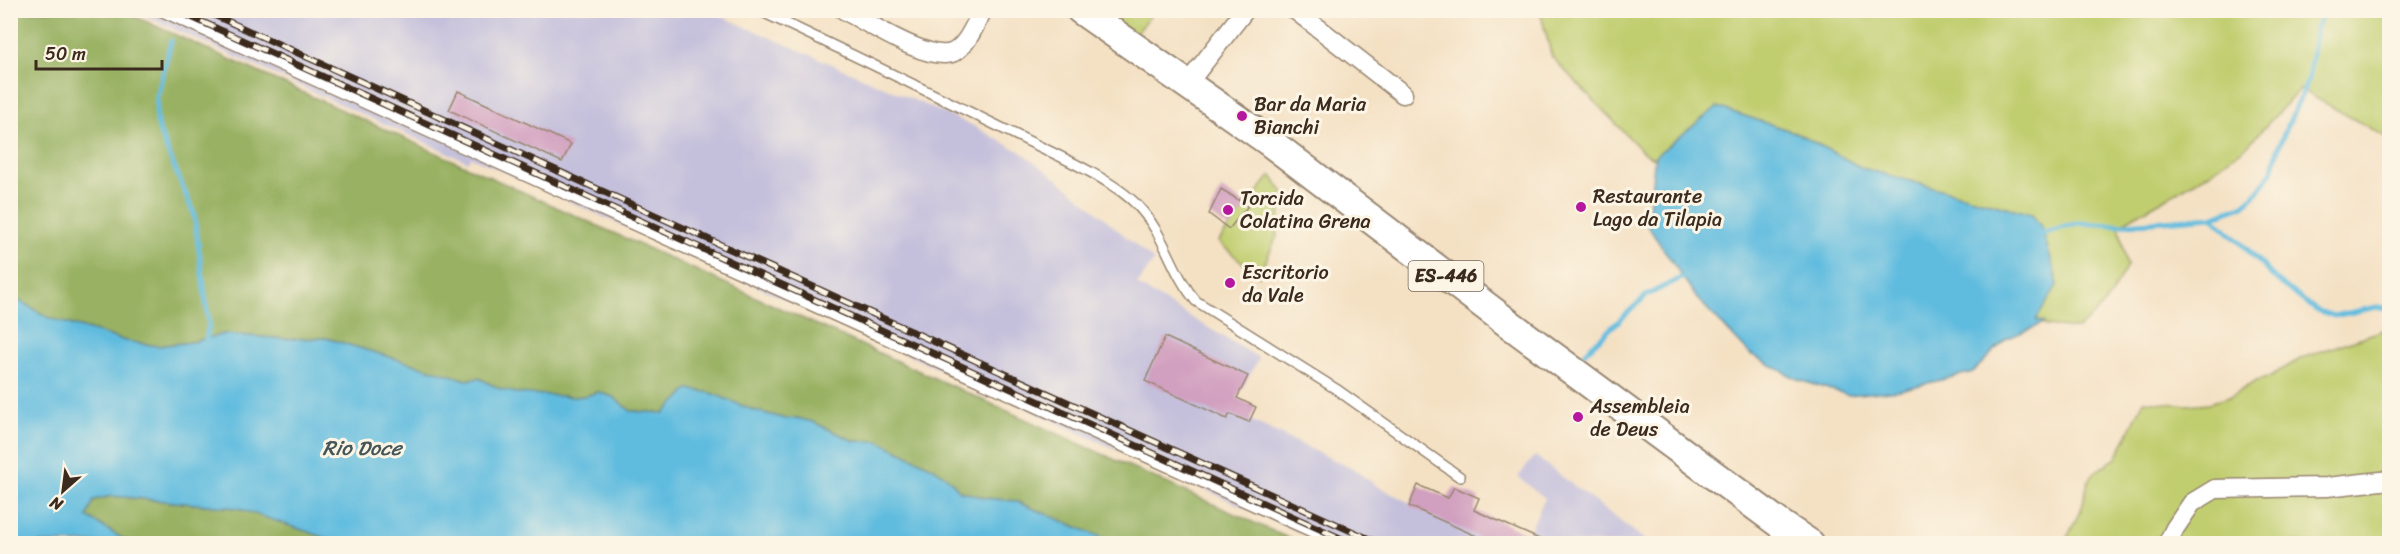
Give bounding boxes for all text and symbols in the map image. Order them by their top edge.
scale bar [36,33,162,71]
text: 50 m [45,38,86,70]
place label: Bar da Maria Bianchi [1254,87,1367,145]
marker: Bar da Maria Bianchi [1235,109,1249,123]
place label: Restaurante Lago da Tilapia [1593,179,1722,237]
place label: Torcida Colatina Grena [1240,181,1371,239]
marker: Restaurante Lago da Tilapia [1574,200,1588,214]
marker: Torcida Colatina Grena [1221,203,1235,217]
place label: Escritorio da Vale [1242,255,1329,313]
road number: ES-446 [1408,261,1484,291]
marker: Escritorio da Vale [1223,276,1237,290]
place label: Assembleia de Deus [1589,389,1690,447]
marker: Assembleia de Deus [1571,410,1585,424]
water label: Rio Doce [323,429,404,467]
north arrow [33,461,93,521]
text: N [44,488,69,520]

